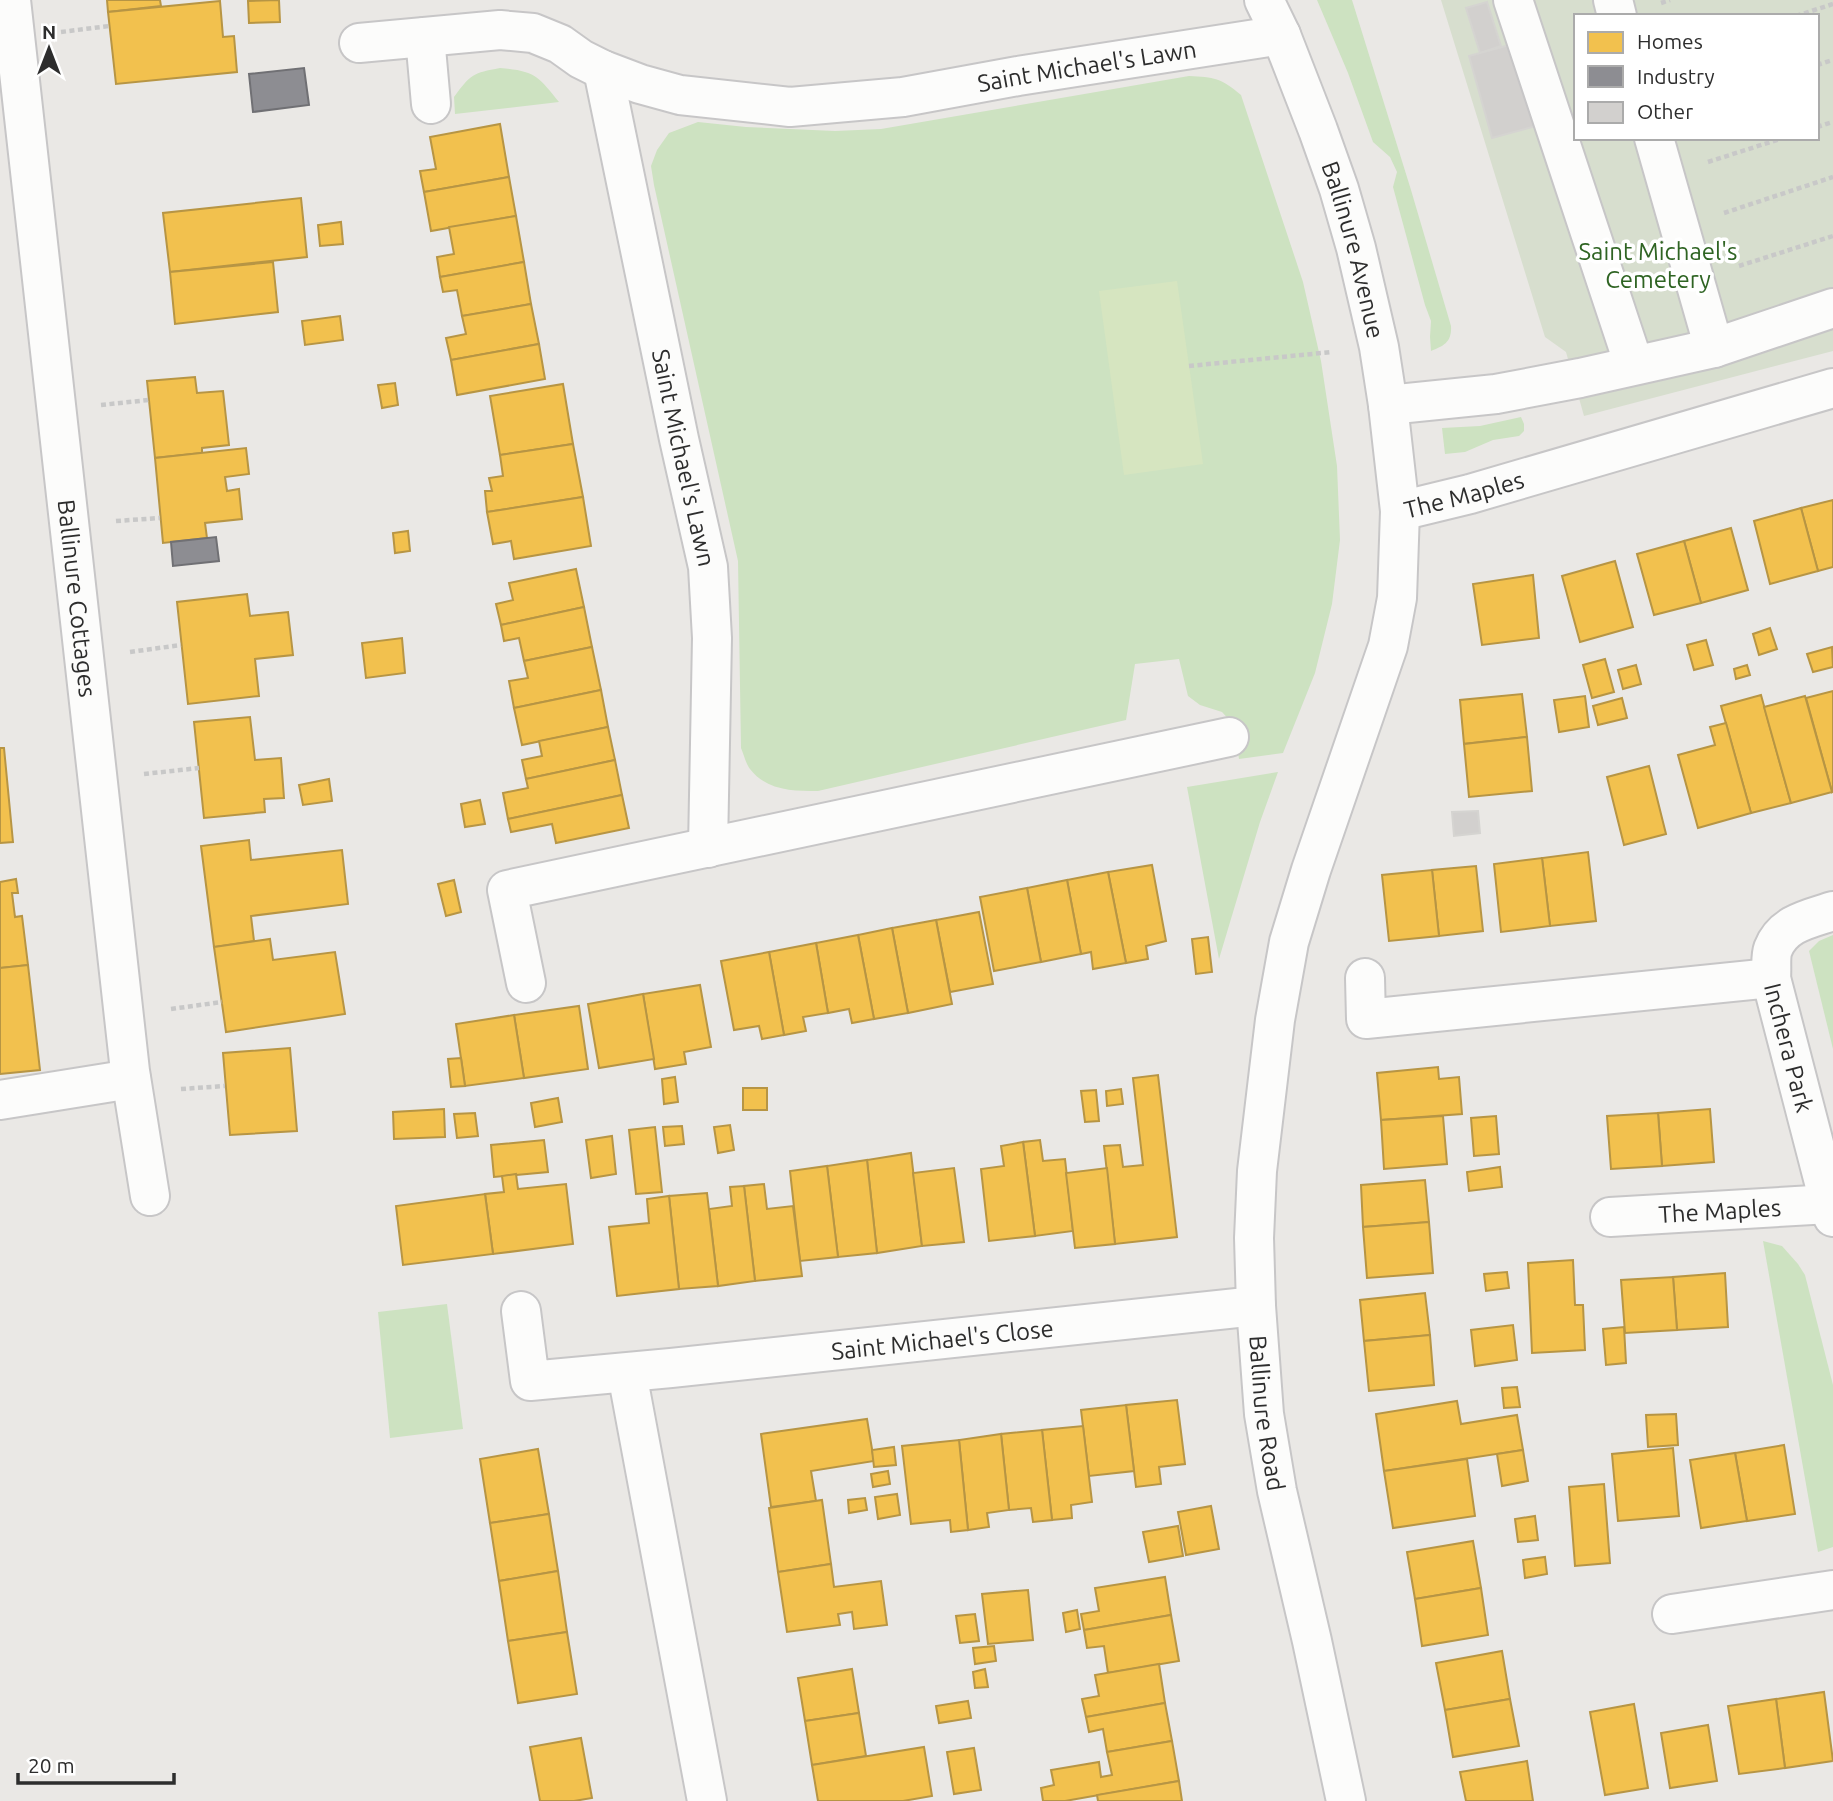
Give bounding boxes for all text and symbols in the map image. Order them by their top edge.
north arrow [14,14,84,84]
legend [1574,14,1819,140]
text: N [42,21,56,43]
text: Homes [1637,29,1703,53]
street label: Saint Michael's Lawn [975,35,1198,97]
text: Industry [1637,64,1715,88]
text: Other [1637,99,1693,123]
street label: Ballinure Avenue [1317,158,1390,341]
park label: Saint Michael's Cemetery [1578,238,1738,293]
street label: Saint Michael's Lawn [647,347,721,569]
street label: The Maples [1401,465,1527,523]
street label: Ballinure Cottages [53,498,102,699]
street label: Inchera Park [1759,980,1819,1115]
street label: The Maples [1658,1193,1782,1228]
street label: Saint Michael's Close [830,1314,1055,1364]
street label: Ballinure Road [1245,1334,1290,1493]
scale bar [18,1742,173,1786]
text: 20 m [28,1753,75,1777]

